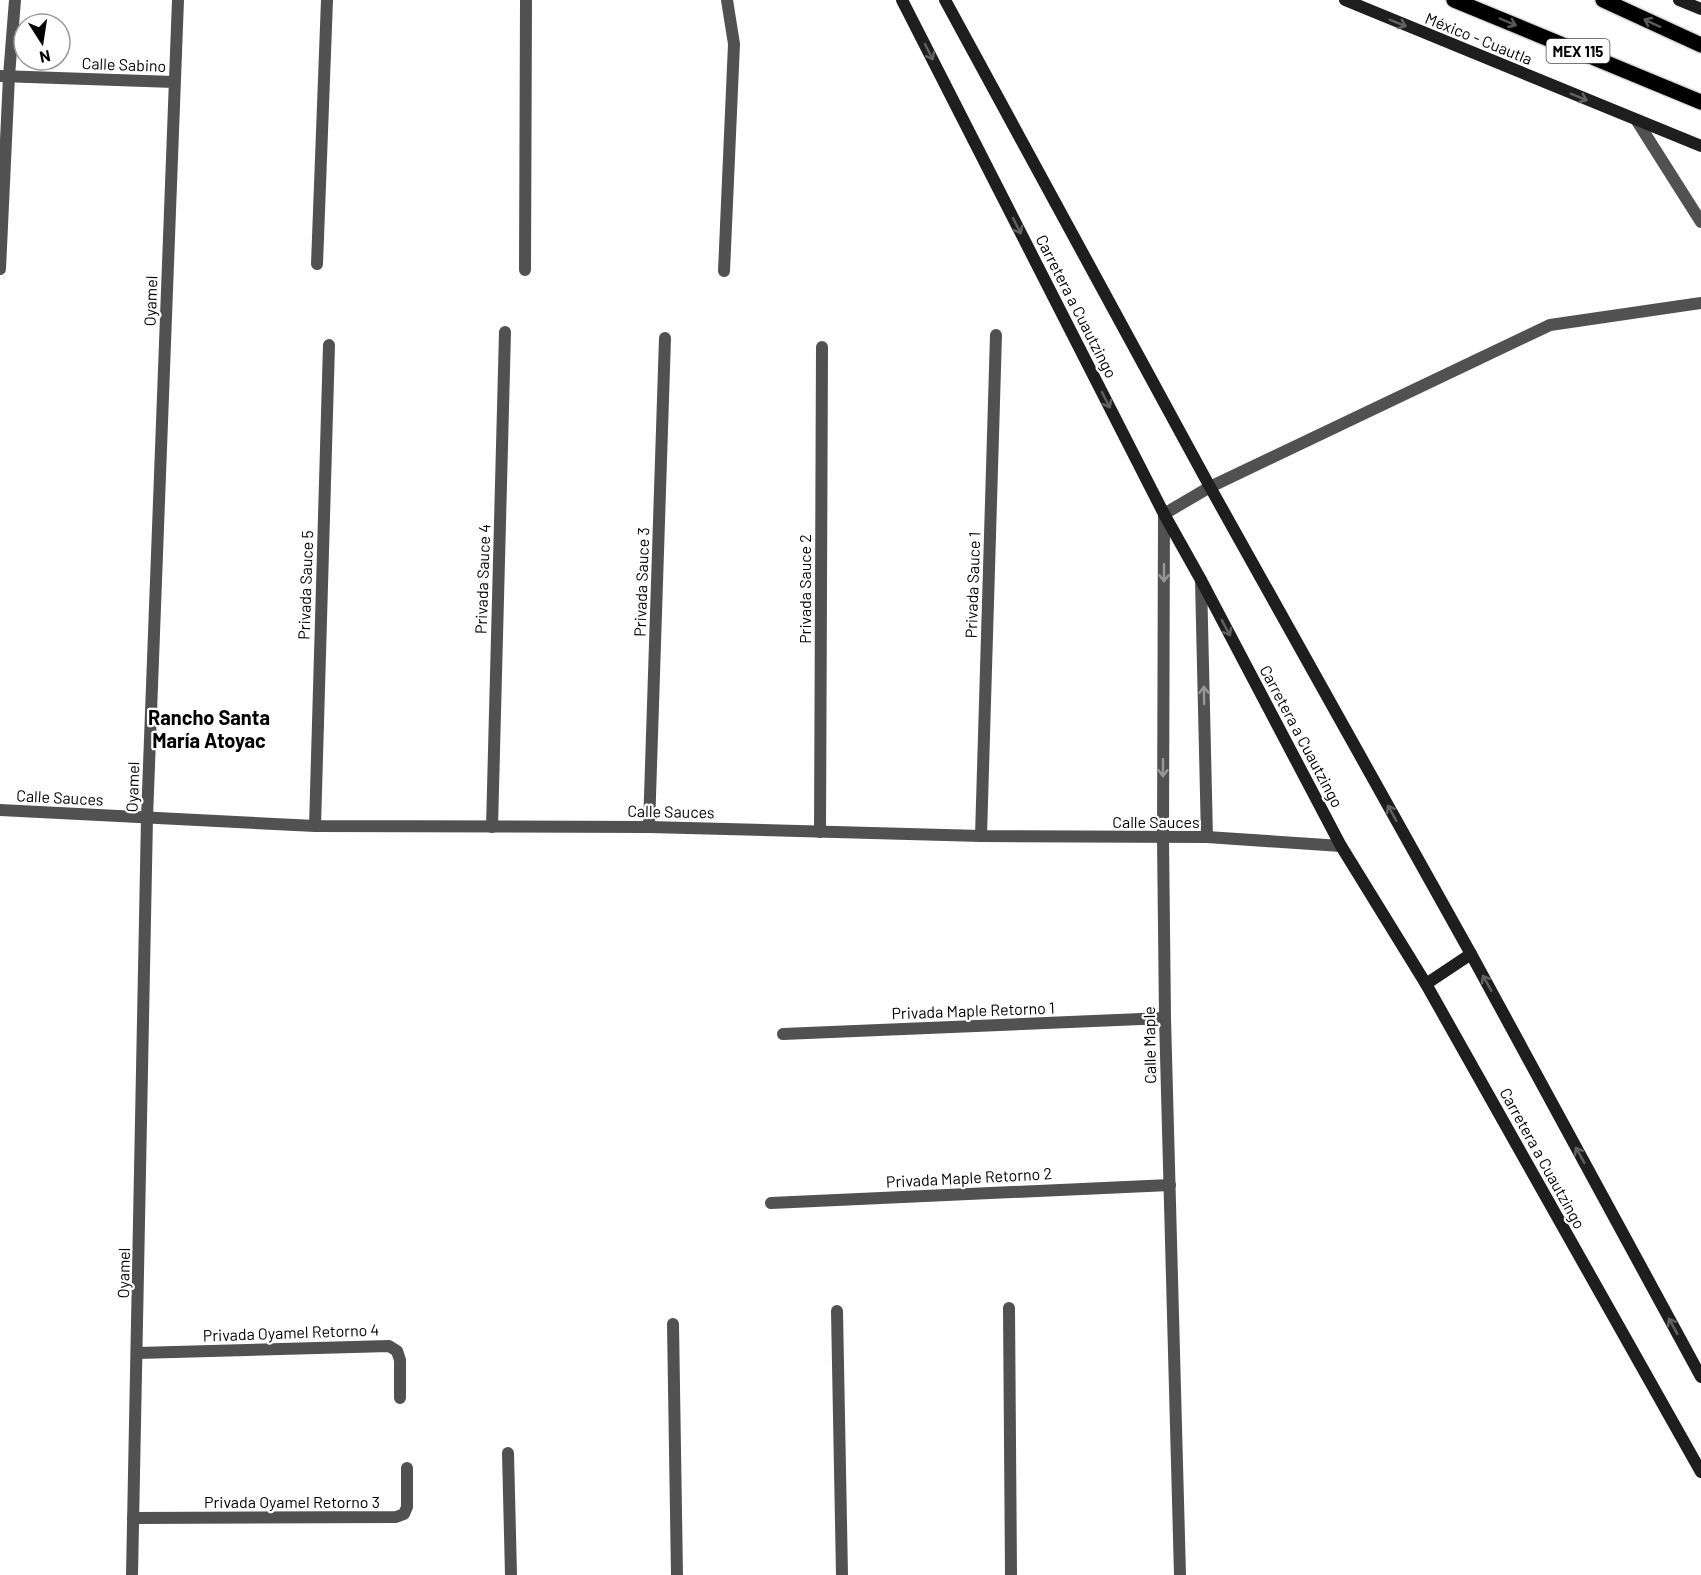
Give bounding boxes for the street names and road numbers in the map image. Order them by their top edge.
street label: México - Cuautla [1423,8,1535,68]
road number: MEX 115 [1546,39,1610,63]
street label: Calle Sabino [81,53,167,75]
street label: Carretera a Cuautzingo [1033,231,1121,381]
street label: Oyamel [140,275,160,327]
street label: Privada Sauce 4 [471,524,493,634]
street label: Privada Sauce 3 [630,527,652,637]
street label: Privada Sauce 5 [294,530,316,640]
street label: Privada Sauce 1 [961,531,983,639]
street label: Privada Sauce 2 [795,534,814,644]
street label: Carretera a Cuautzingo [1256,662,1348,810]
street label: Oyamel [122,761,142,813]
street label: Calle Sauces [16,785,104,809]
street label: Calle Sauces [627,801,715,821]
street label: Calle Sauces [1112,812,1200,831]
street label: Privada Maple Retorno 1 [891,998,1055,1022]
street label: Calle Maple [1139,1006,1159,1084]
street label: Carretera a Cuautzingo [1496,1084,1590,1232]
street label: Privada Maple Retorno 2 [885,1163,1053,1191]
street label: Oyamel [113,1248,133,1298]
street label: Privada Oyamel Retorno 4 [202,1319,380,1345]
street label: Privada Oyamel Retorno 3 [204,1492,380,1511]

